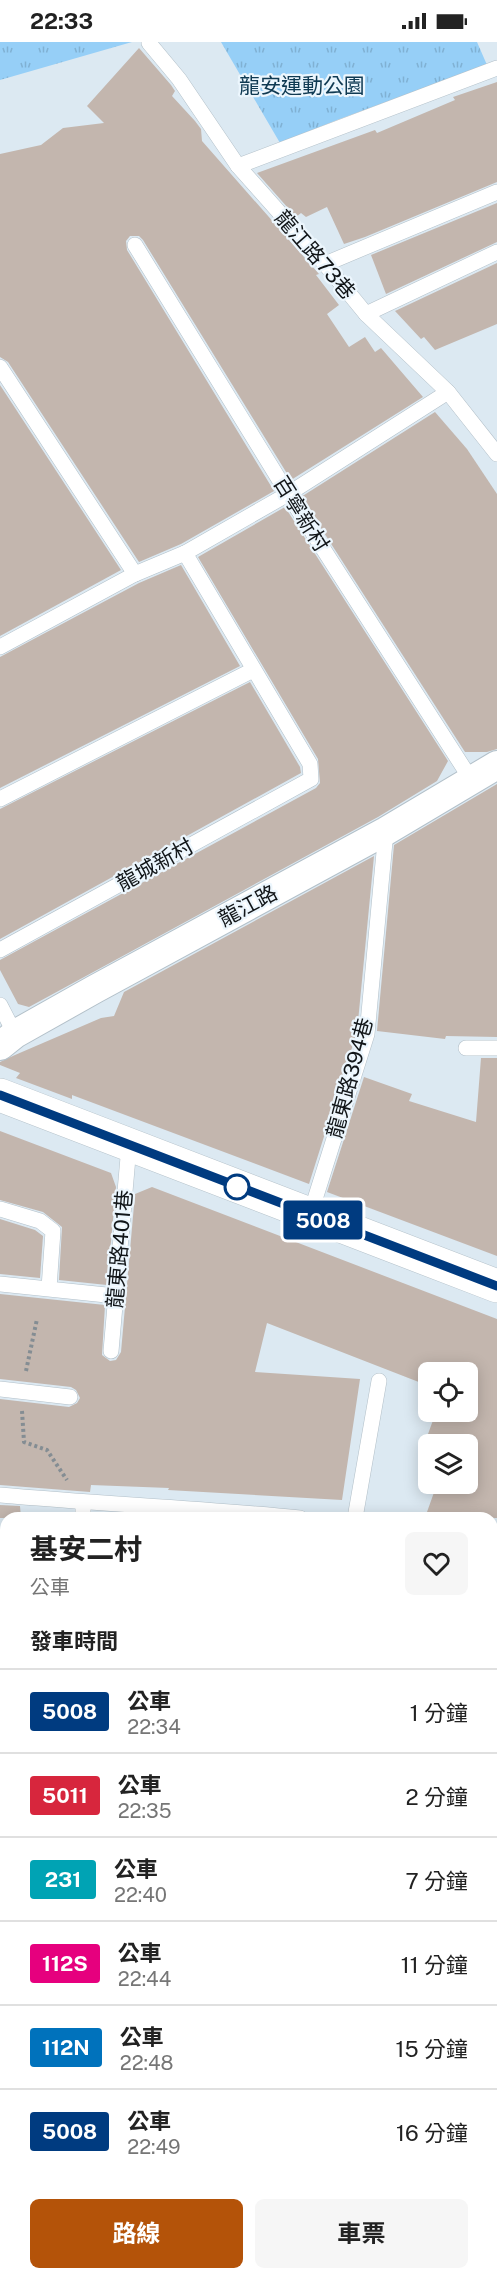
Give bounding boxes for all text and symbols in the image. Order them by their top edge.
text: 22:33 [30,8,93,34]
park label: 龍安運動公園 [239,73,365,98]
street label: 龍江路73巷 [270,205,361,304]
street label: 百寧新村 [269,471,334,556]
street label: 龍城新村 [112,833,198,896]
street label: 龍江路 [214,880,281,931]
street label: 龍東路394巷 [321,1015,378,1141]
unlabelled marker [224,1174,250,1200]
street label: 龍東路401巷 [102,1189,137,1309]
line badge: 5008 [281,1200,365,1240]
text: 5008 [295,1208,351,1233]
map controls [418,1362,478,1494]
button: locate [418,1362,478,1422]
button: layers [418,1434,478,1494]
text: 基安二村 [30,1532,142,1565]
button: heart [405,1532,468,1595]
text: 公車 [30,1575,70,1599]
text: 發車時間 [30,1628,118,1654]
text: 公車 [127,1688,171,1714]
text: 5008 [42,1699,97,1724]
text: 1 分鐘 [410,1700,468,1726]
text: 22:34 [127,1715,181,1739]
text: 公車 [118,1772,162,1798]
text: 5011 [42,1783,88,1808]
text: 2 分鐘 [406,1784,468,1810]
text: 22:35 [118,1799,171,1823]
text: 公車 [114,1856,158,1882]
text: 231 [45,1867,81,1892]
text: 7 分鐘 [405,1868,468,1894]
text: 22:40 [114,1883,167,1907]
text: 公車 [118,1940,162,1966]
text: 112S [42,1951,88,1976]
text: 11 分鐘 [401,1952,468,1978]
text: 22:44 [118,1967,171,1991]
text: 公車 [120,2024,164,2050]
text: 112N [42,2035,90,2060]
text: 15 分鐘 [396,2036,468,2062]
text: 22:48 [120,2051,173,2075]
text: 公車 [127,2108,171,2134]
text: 5008 [42,2119,97,2144]
text: 16 分鐘 [396,2120,468,2146]
text: 22:49 [127,2135,181,2159]
button: 路線 [30,2199,243,2268]
button: 車票 [255,2199,468,2268]

